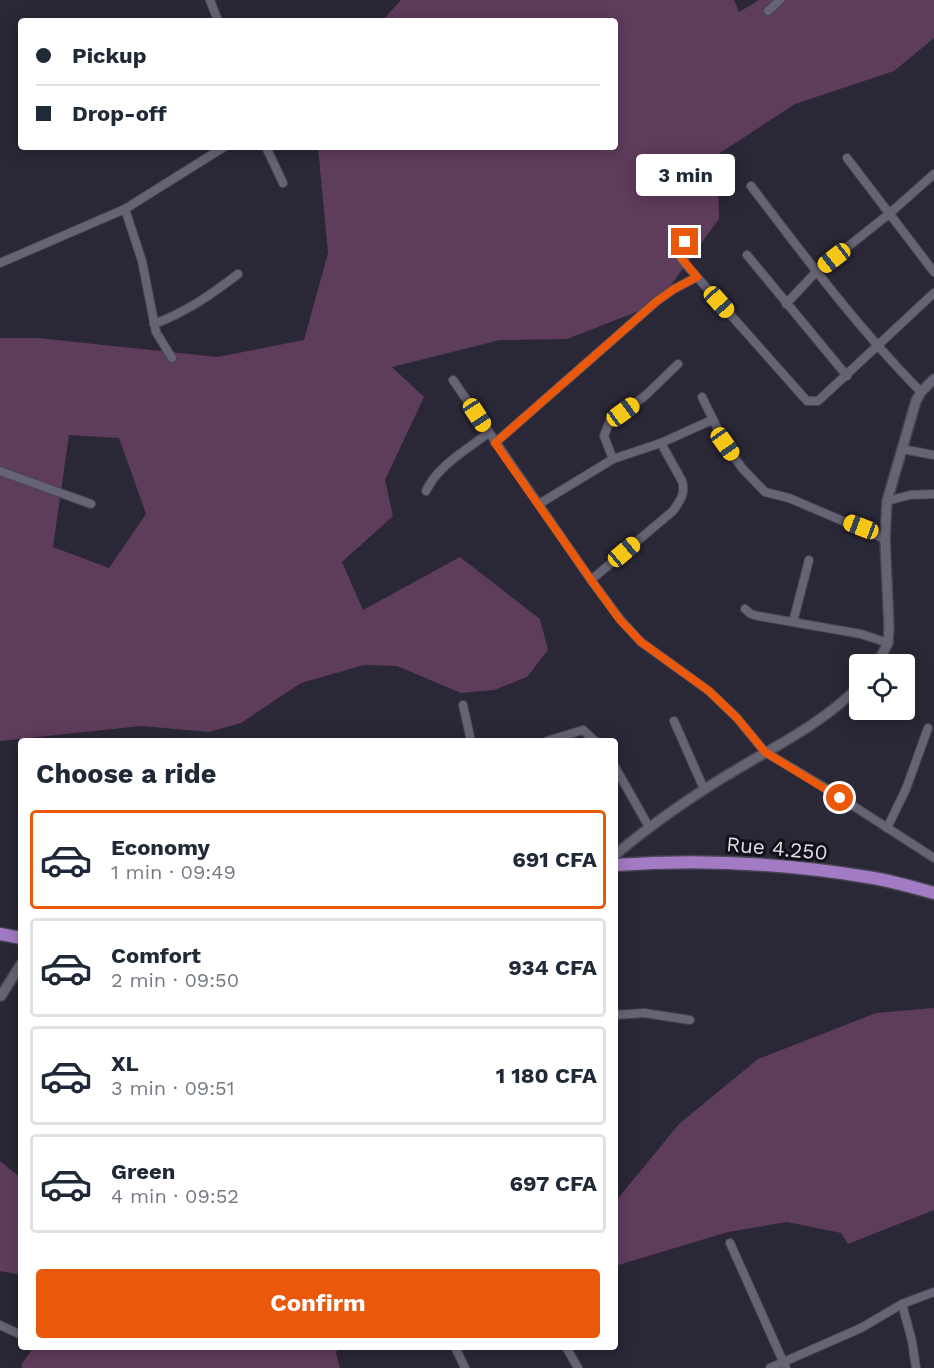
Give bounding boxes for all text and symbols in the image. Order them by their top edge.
text: Pickup [72,43,147,68]
text: Drop-off [72,101,167,126]
callout: 3 min [636,155,734,197]
text: 3 min [658,163,713,187]
route end [671,228,698,255]
car [814,240,854,276]
car [700,283,738,321]
car [603,394,643,430]
car [460,395,494,435]
car [707,424,743,464]
car [841,512,881,542]
car [604,534,644,570]
map controls [849,654,915,720]
button: locate [849,654,915,720]
text: Choose a ride [36,758,216,790]
route start [826,784,853,811]
street label: Rue 4.250 [725,831,829,865]
icon: car [39,833,93,887]
text: Economy [111,835,210,860]
text: 691 CFA [512,847,597,872]
text: 1 min · 09:49 [111,860,236,884]
icon: car [39,941,93,995]
text: Comfort [111,943,201,968]
text: 934 CFA [508,955,597,980]
text: 2 min · 09:50 [111,968,239,992]
icon: car [39,1049,93,1103]
text: XL [111,1051,139,1076]
text: 1 180 CFA [496,1063,597,1088]
text: 3 min · 09:51 [111,1076,235,1100]
icon: car [39,1157,93,1211]
text: Green [111,1159,175,1184]
text: 697 CFA [509,1171,597,1196]
text: 4 min · 09:52 [111,1184,239,1208]
button: Confirm [36,1269,600,1338]

